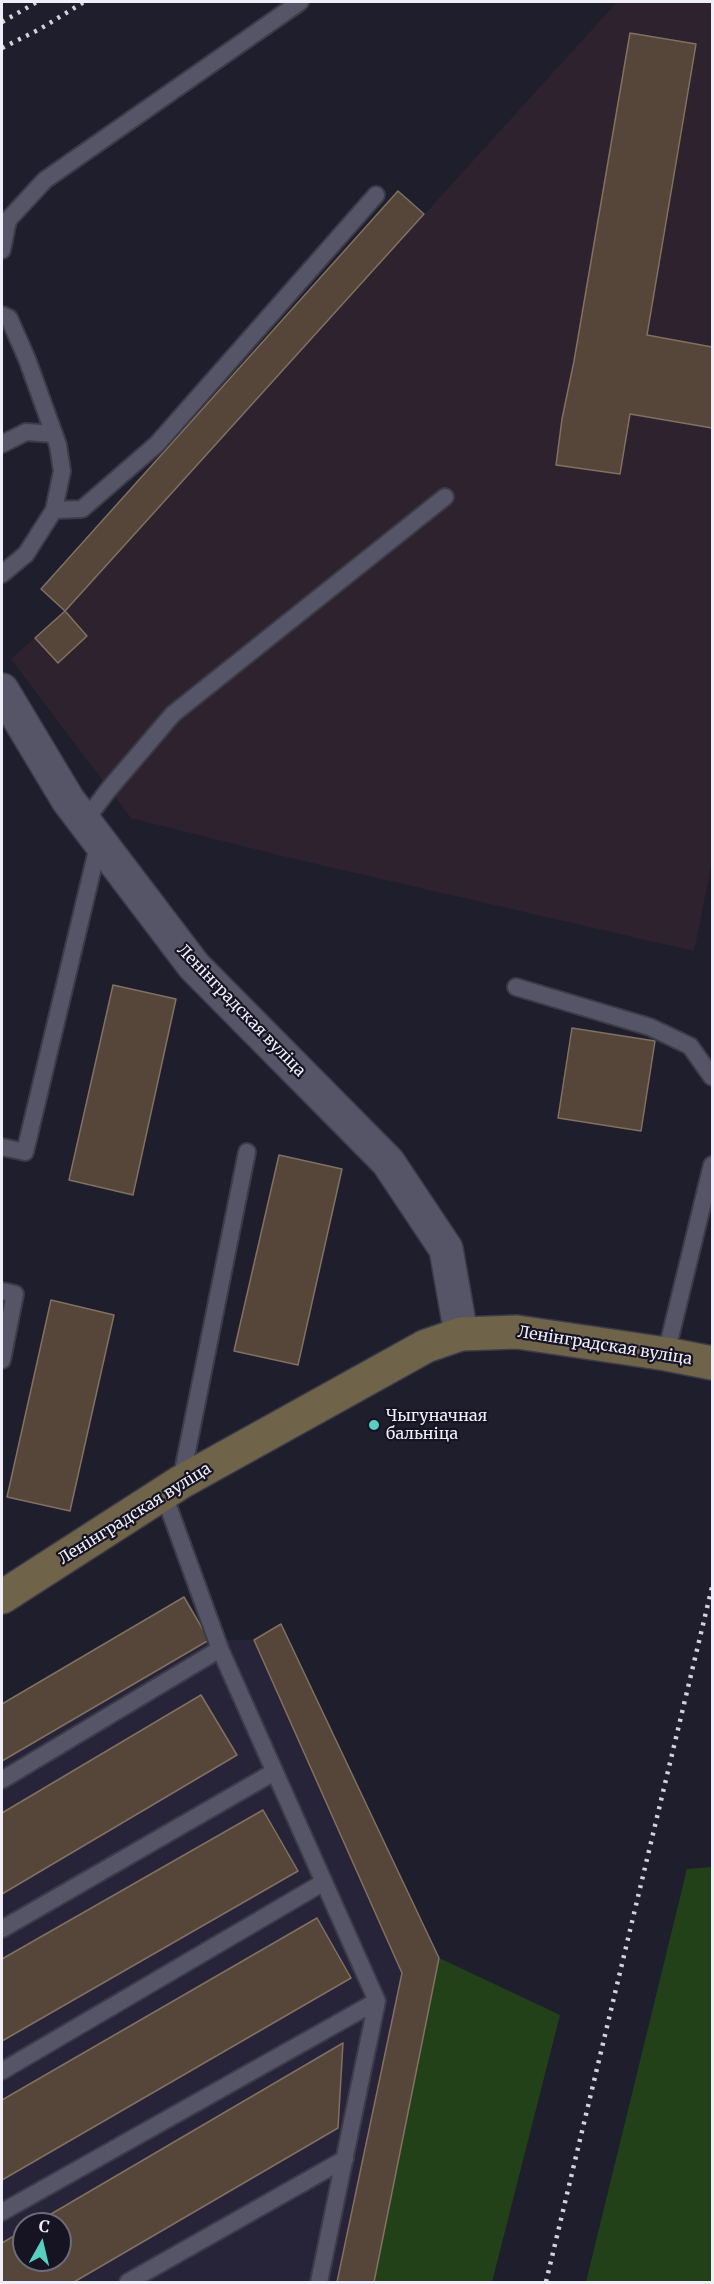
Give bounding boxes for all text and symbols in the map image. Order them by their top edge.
street label: Ленінградская вуліца [173,941,309,1081]
street label: Ленінградская вуліца [517,1323,693,1369]
place label: Чыгуначная бальніца [386,1406,487,1444]
marker: Чыгуначная бальніца [367,1418,381,1432]
street label: Ленінградская вуліца [55,1459,215,1569]
north arrow [12,2212,72,2272]
text: С [38,2216,51,2237]

